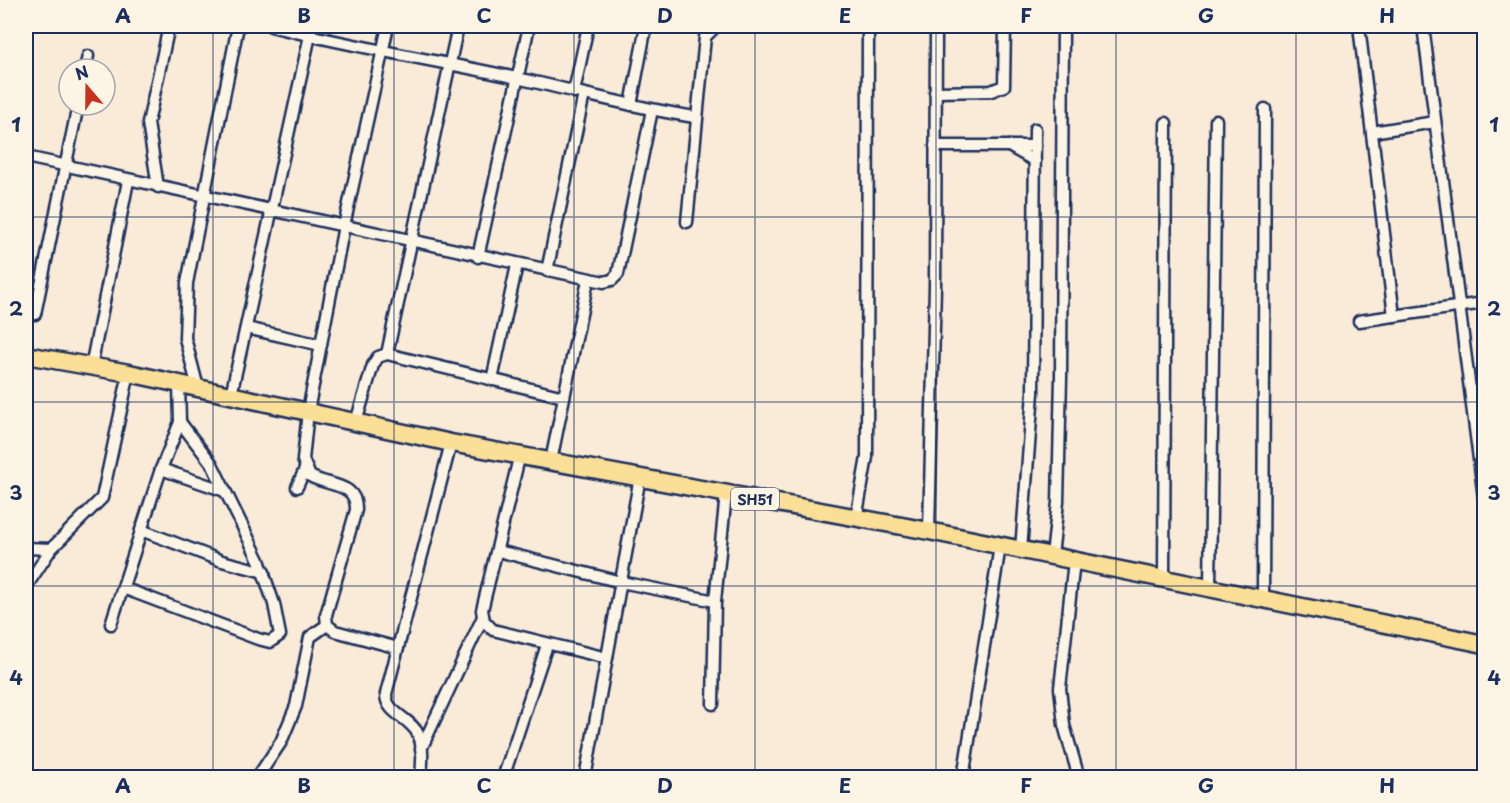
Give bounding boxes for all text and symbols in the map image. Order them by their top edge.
text: A [115,0,131,30]
text: B [297,0,311,30]
text: C [476,0,492,30]
text: D [657,0,673,30]
text: E [839,0,851,30]
text: F [1020,0,1032,30]
text: G [1198,0,1214,30]
text: H [1379,0,1395,30]
north arrow [57,57,117,117]
text: N [71,59,92,85]
text: 1 [11,109,21,139]
text: 1 [1489,109,1499,139]
text: 2 [9,293,23,323]
text: 2 [1487,293,1501,323]
text: 3 [9,477,23,507]
text: 3 [1487,477,1501,507]
road number: SH51 [731,488,779,510]
text: 4 [9,662,23,692]
text: 4 [1487,662,1501,692]
text: A [115,770,131,800]
text: B [297,770,311,800]
text: C [476,770,492,800]
text: D [657,770,673,800]
text: E [839,770,851,800]
text: F [1020,770,1032,800]
text: G [1198,770,1214,800]
text: H [1379,770,1395,800]

